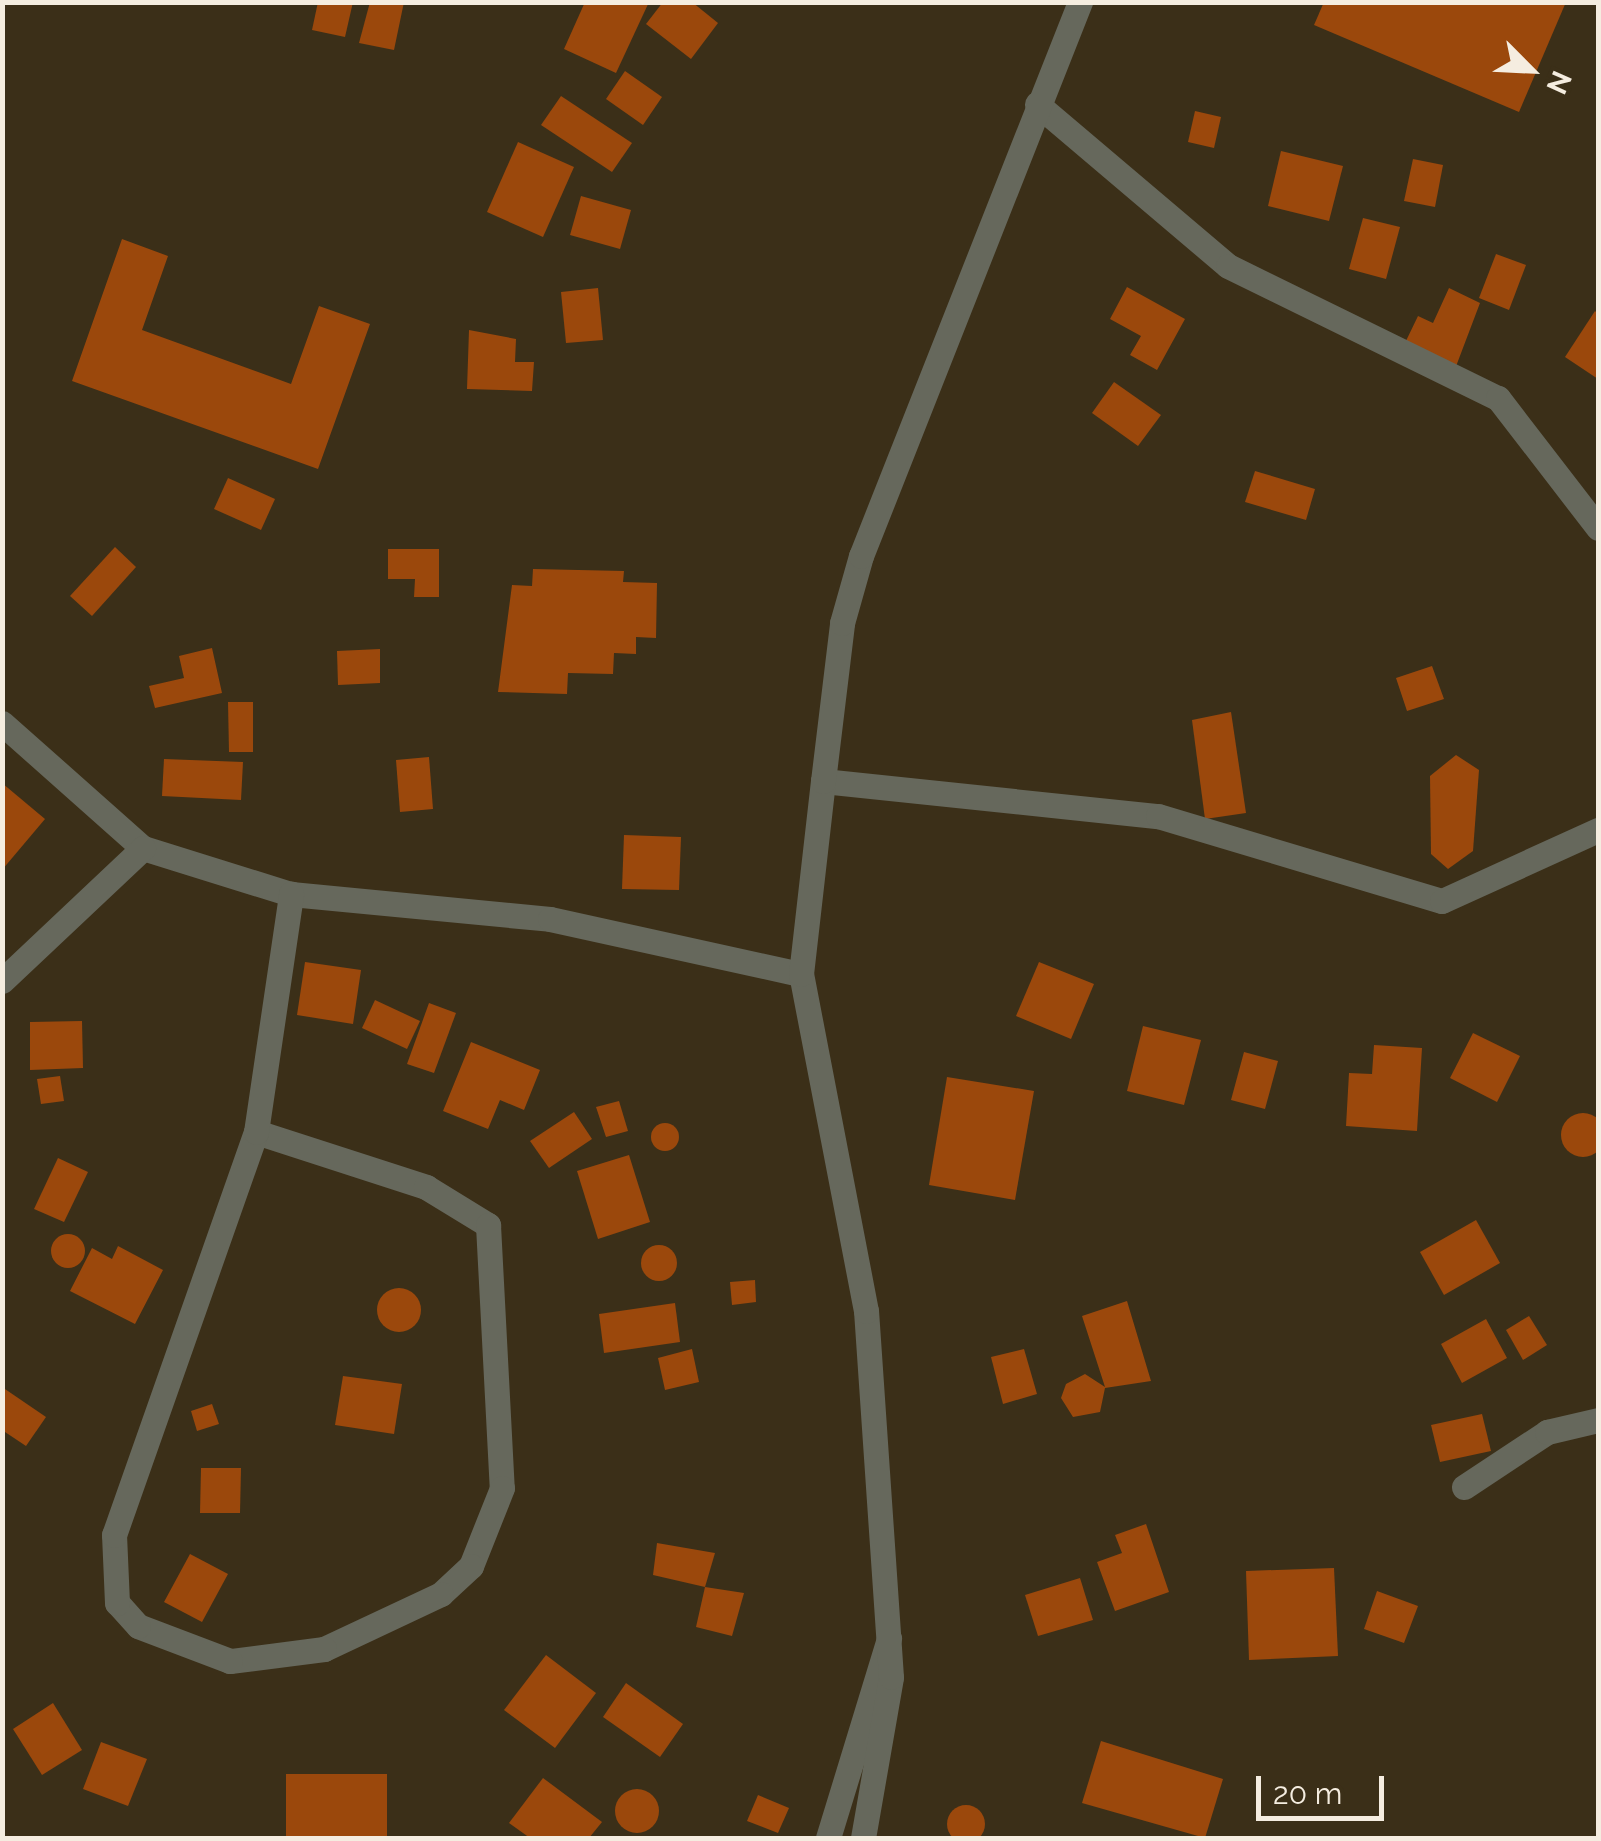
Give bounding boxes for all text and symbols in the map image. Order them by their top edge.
north arrow [1481,20,1581,120]
text: N [1539,66,1578,99]
scale bar [1261,1756,1388,1818]
text: 20 m [1273,1776,1342,1811]

